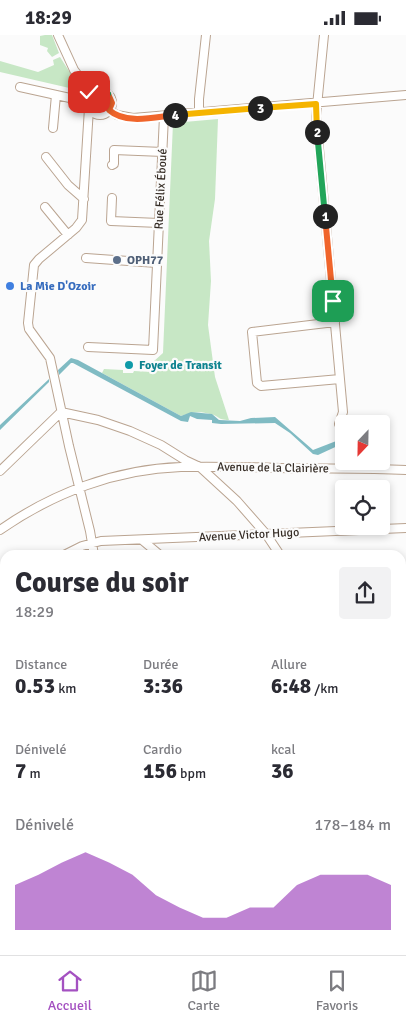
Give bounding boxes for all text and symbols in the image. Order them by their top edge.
text: 18:29 [25,6,72,30]
pin [68,71,110,113]
icon: check [75,78,103,106]
pin: 3 [248,95,272,121]
text: 3 [257,100,264,117]
pin: 4 [162,103,188,127]
text: 4 [172,107,179,124]
pin: 2 [304,119,330,145]
text: 2 [314,124,321,141]
street label: Rue Félix Éboué [151,148,171,230]
pin: 1 [312,203,338,229]
text: 1 [322,208,329,225]
place label: OPH77 [127,253,164,268]
marker: OPH77 [111,254,123,266]
place label: La Mie D'Ozoir [20,279,96,294]
marker: La Mie D'Ozoir [4,280,16,292]
pin [312,280,354,322]
icon: arrive [319,287,347,315]
place label: Foyer de Transit [139,358,222,373]
marker: Foyer de Transit [123,359,135,371]
north arrow [335,415,390,470]
map controls [335,415,390,535]
street label: Avenue de la Clairière [217,460,329,476]
button: locate [335,480,390,535]
street label: Avenue Victor Hugo [198,525,300,545]
text: Course du soir [15,566,189,600]
button: share [339,567,391,619]
text: 18:29 [15,602,54,622]
text: Distance [15,656,67,673]
text: Durée [143,656,179,673]
text: Allure [271,656,307,673]
text: 0.53 [15,673,55,699]
text: 3:36 [143,673,183,699]
text: 6:48 [271,673,311,699]
text: km [55,680,76,697]
text: /km [311,680,338,697]
text: Dénivelé [15,741,67,758]
text: Cardio [143,741,182,758]
text: kcal [271,741,296,758]
text: 7 [15,758,26,784]
text: 156 [143,758,177,784]
text: 36 [271,758,294,784]
text: m [26,765,41,782]
text: bpm [177,765,206,782]
text: Dénivelé [15,815,74,835]
text: 178–184 m [314,815,391,835]
tab: Accueil [48,967,92,1014]
tab: Carte [187,967,220,1014]
tab: Favoris [316,967,358,1014]

